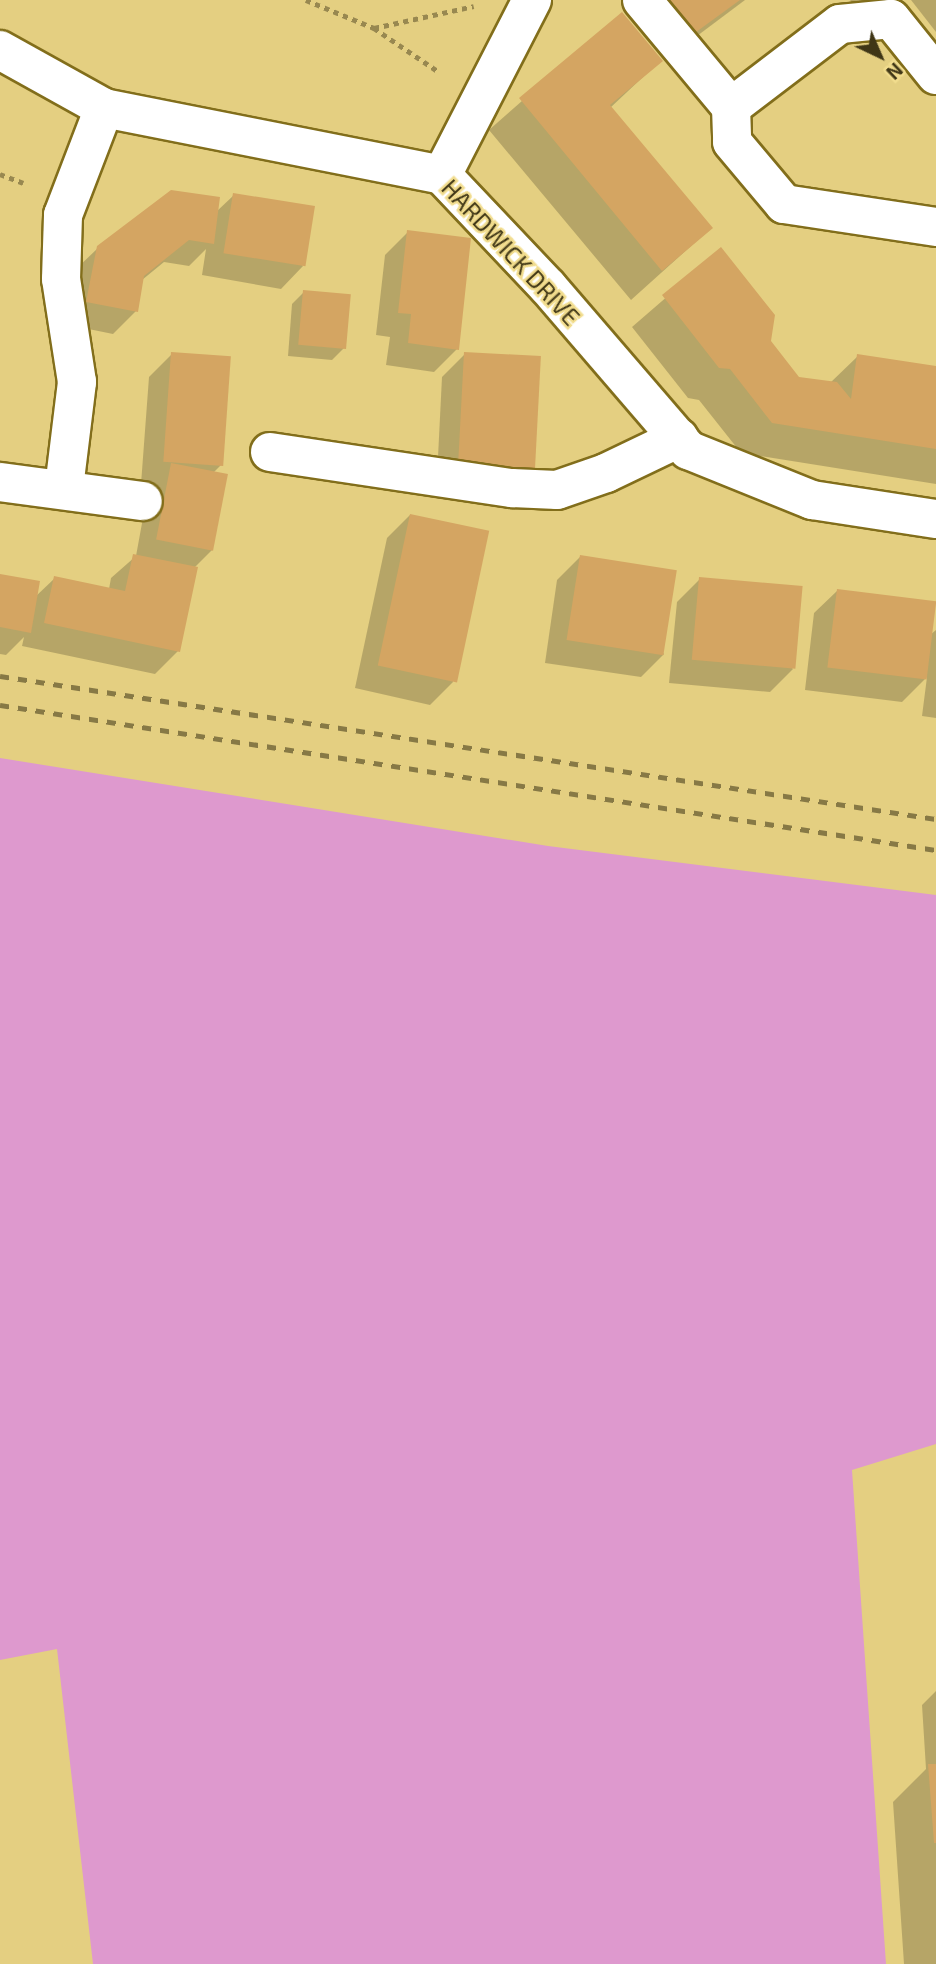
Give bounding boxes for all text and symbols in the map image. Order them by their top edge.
north arrow [845,21,915,91]
text: N [882,58,908,85]
street label: HARDWICK DRIVE [436,173,586,331]

